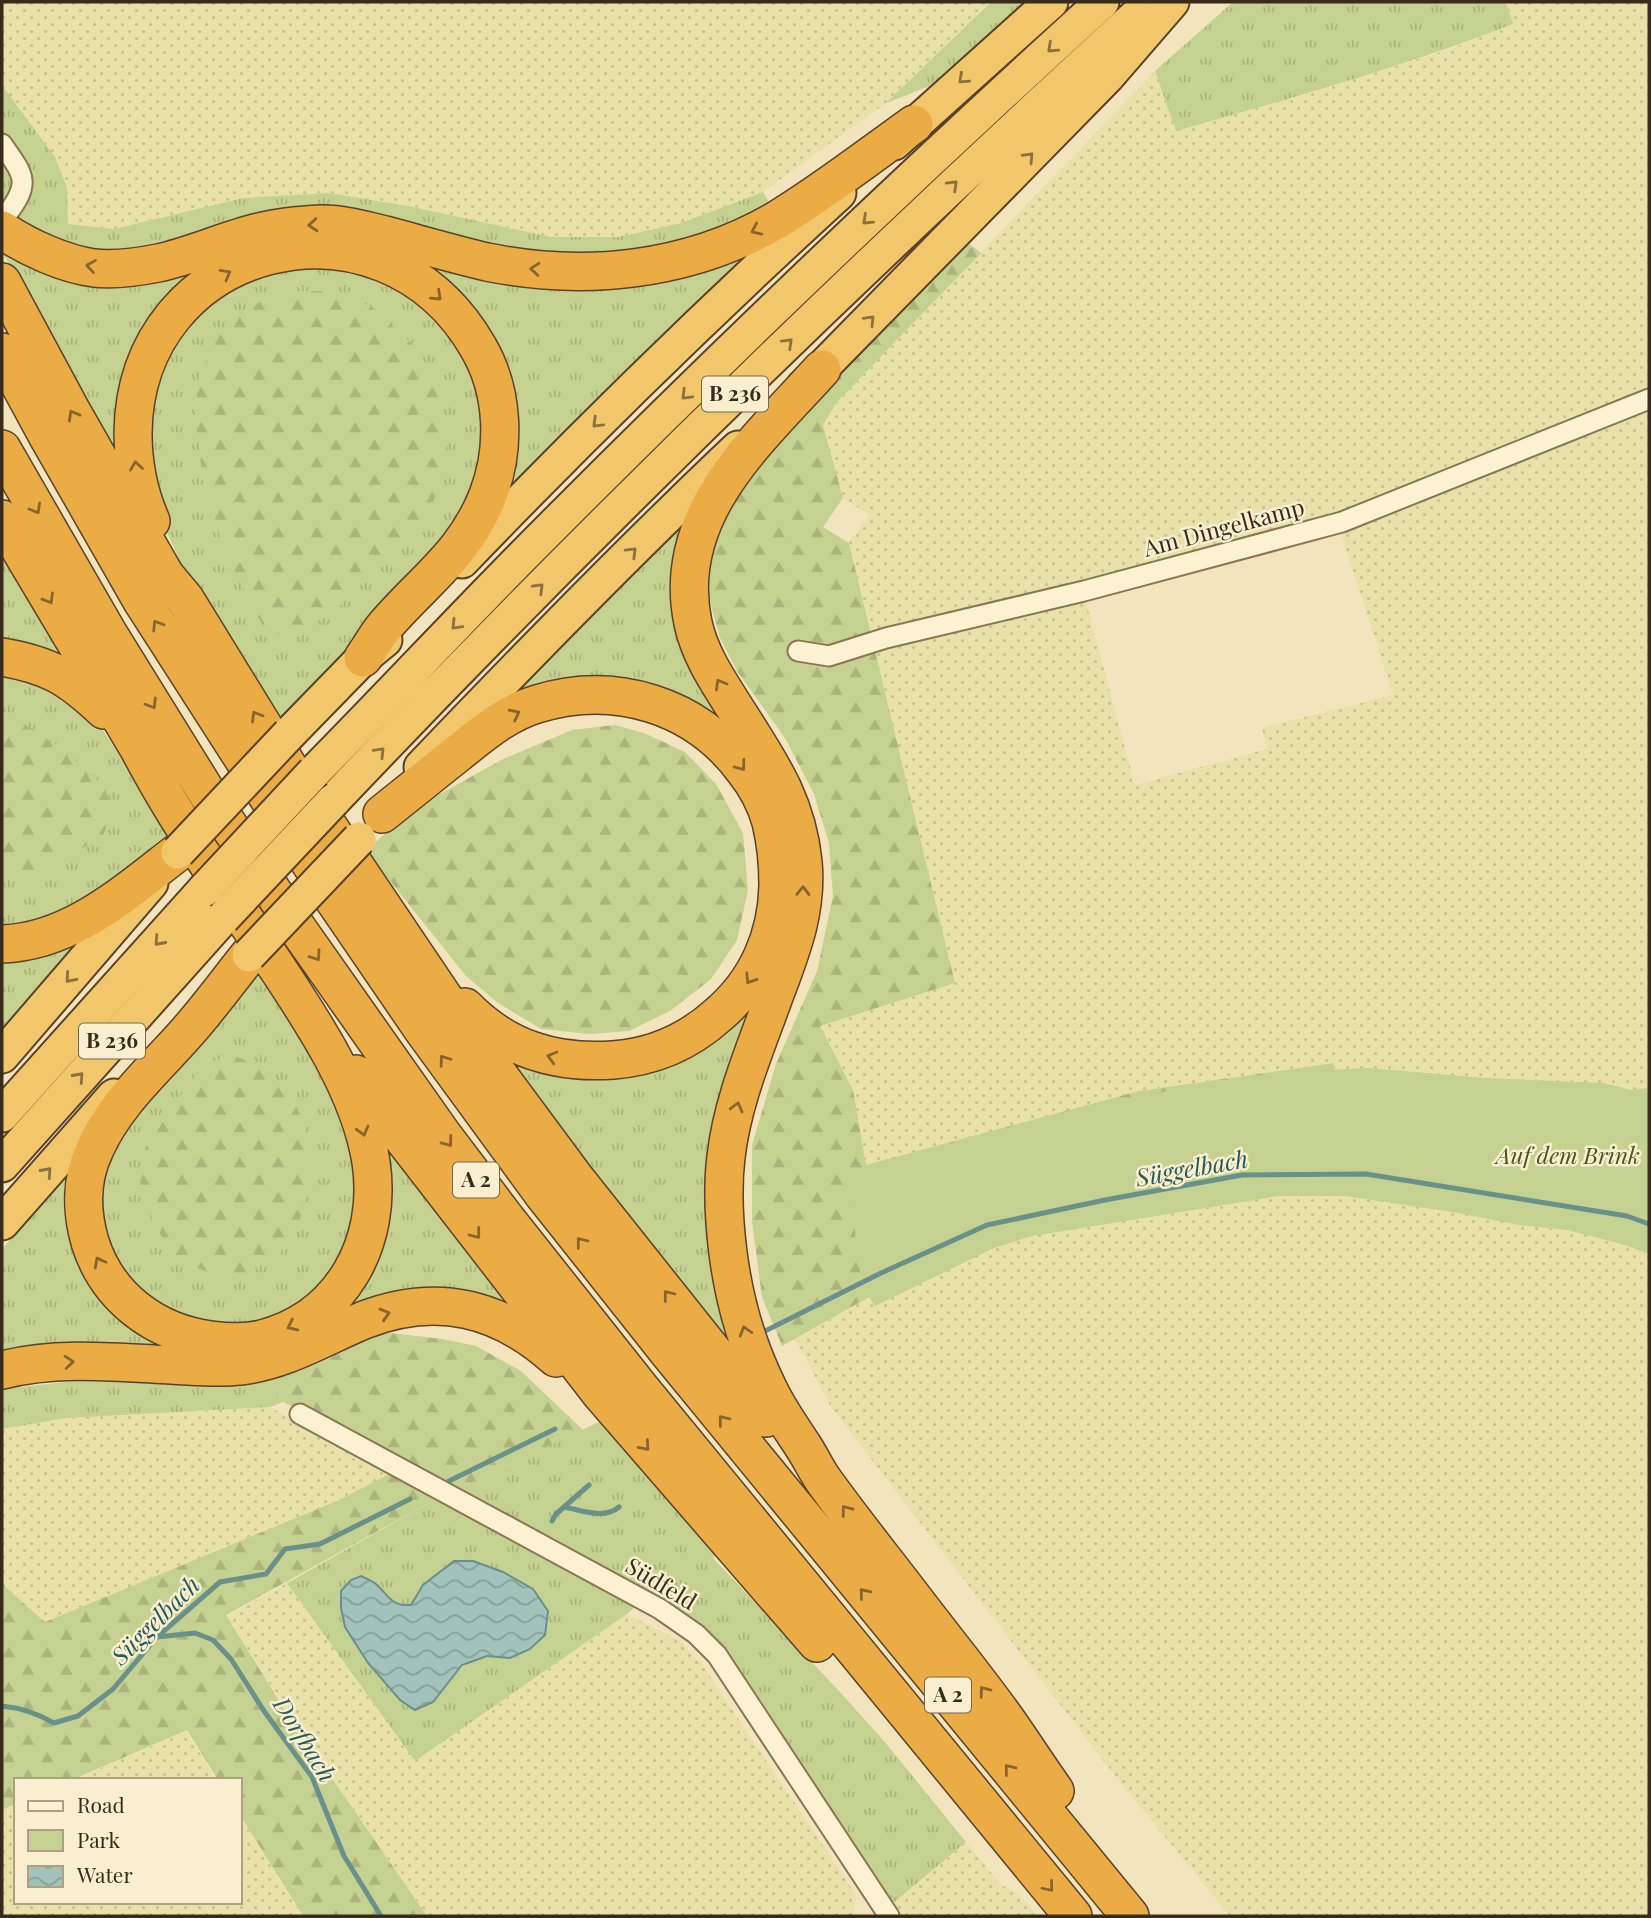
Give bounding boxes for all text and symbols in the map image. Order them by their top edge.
one-way arrow [1047,40,1060,53]
one-way arrow [958,71,971,83]
one-way arrow [1020,152,1033,165]
one-way arrow [944,181,957,194]
one-way arrow [863,212,876,225]
one-way arrow [307,217,318,232]
one-way arrow [751,222,763,236]
one-way arrow [85,258,97,273]
one-way arrow [529,262,540,277]
one-way arrow [219,269,231,282]
one-way arrow [429,287,442,300]
one-way arrow [861,315,874,328]
one-way arrow [780,338,793,351]
road number: B 236 [702,376,768,412]
one-way arrow [682,387,694,399]
one-way arrow [68,409,81,422]
one-way arrow [593,415,606,428]
one-way arrow [128,460,143,472]
street label: Am Dingelkamp [1139,490,1307,563]
one-way arrow [27,501,40,514]
one-way arrow [624,547,637,560]
one-way arrow [530,583,543,596]
one-way arrow [40,592,53,605]
one-way arrow [452,617,465,630]
one-way arrow [152,619,165,632]
one-way arrow [715,679,728,691]
one-way arrow [144,696,157,709]
one-way arrow [508,708,520,722]
one-way arrow [252,710,265,723]
one-way arrow [372,747,385,760]
one-way arrow [733,758,745,771]
one-way arrow [795,885,811,895]
one-way arrow [154,933,167,946]
one-way arrow [308,948,320,961]
one-way arrow [66,970,78,983]
one-way arrow [745,971,758,984]
road number: B 236 [79,1024,145,1058]
one-way arrow [546,1051,558,1065]
one-way arrow [440,1055,453,1068]
one-way arrow [71,1073,84,1086]
one-way arrow [728,1101,743,1113]
one-way arrow [355,1125,369,1137]
one-way arrow [439,1134,452,1147]
park label: Auf dem Brink [1494,1139,1640,1170]
water label: Süggelbach [1132,1141,1250,1193]
road number: A 2 [453,1162,499,1198]
one-way arrow [39,1167,51,1180]
one-way arrow [468,1226,481,1238]
one-way arrow [576,1237,589,1249]
one-way arrow [94,1256,107,1269]
one-way arrow [663,1290,676,1302]
one-way arrow [378,1308,390,1322]
one-way arrow [287,1318,299,1332]
one-way arrow [739,1326,753,1338]
one-way arrow [64,1355,75,1370]
one-way arrow [718,1415,731,1427]
one-way arrow [637,1438,649,1451]
one-way arrow [842,1505,855,1518]
street label: Südfeld [620,1549,703,1616]
water label: Süggelbach [103,1568,206,1672]
one-way arrow [860,1589,873,1601]
road number: A 2 [925,1678,971,1712]
one-way arrow [980,1686,992,1698]
water label: Dorfbach [266,1689,344,1788]
one-way arrow [1005,1764,1017,1777]
legend [14,1778,242,1904]
text: Road [77,1790,125,1818]
text: Park [77,1825,121,1853]
text: Water [76,1860,133,1888]
one-way arrow [1041,1879,1053,1892]

